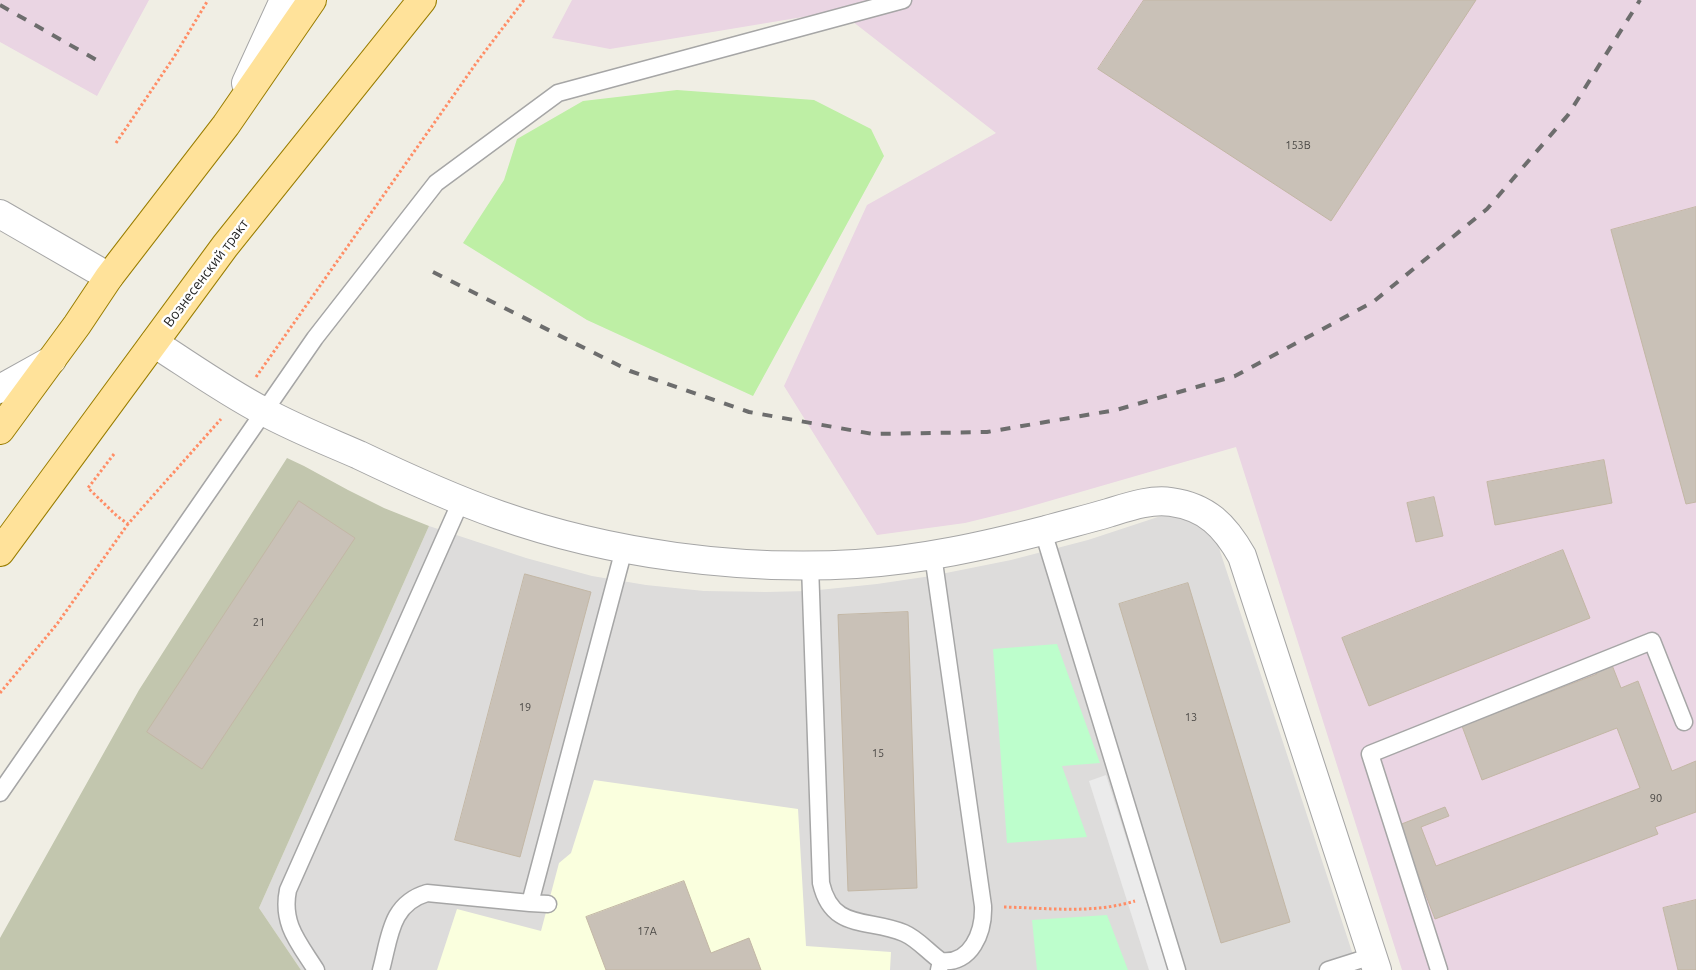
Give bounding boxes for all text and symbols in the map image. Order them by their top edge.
house number: 153В [1285,138,1311,152]
street label: Вознесенский тракт [160,216,252,330]
house number: 21 [253,615,265,629]
house number: 19 [519,700,531,714]
house number: 13 [1185,710,1197,724]
house number: 15 [872,746,884,760]
house number: 90 [1650,791,1662,805]
house number: 17А [637,924,657,938]

